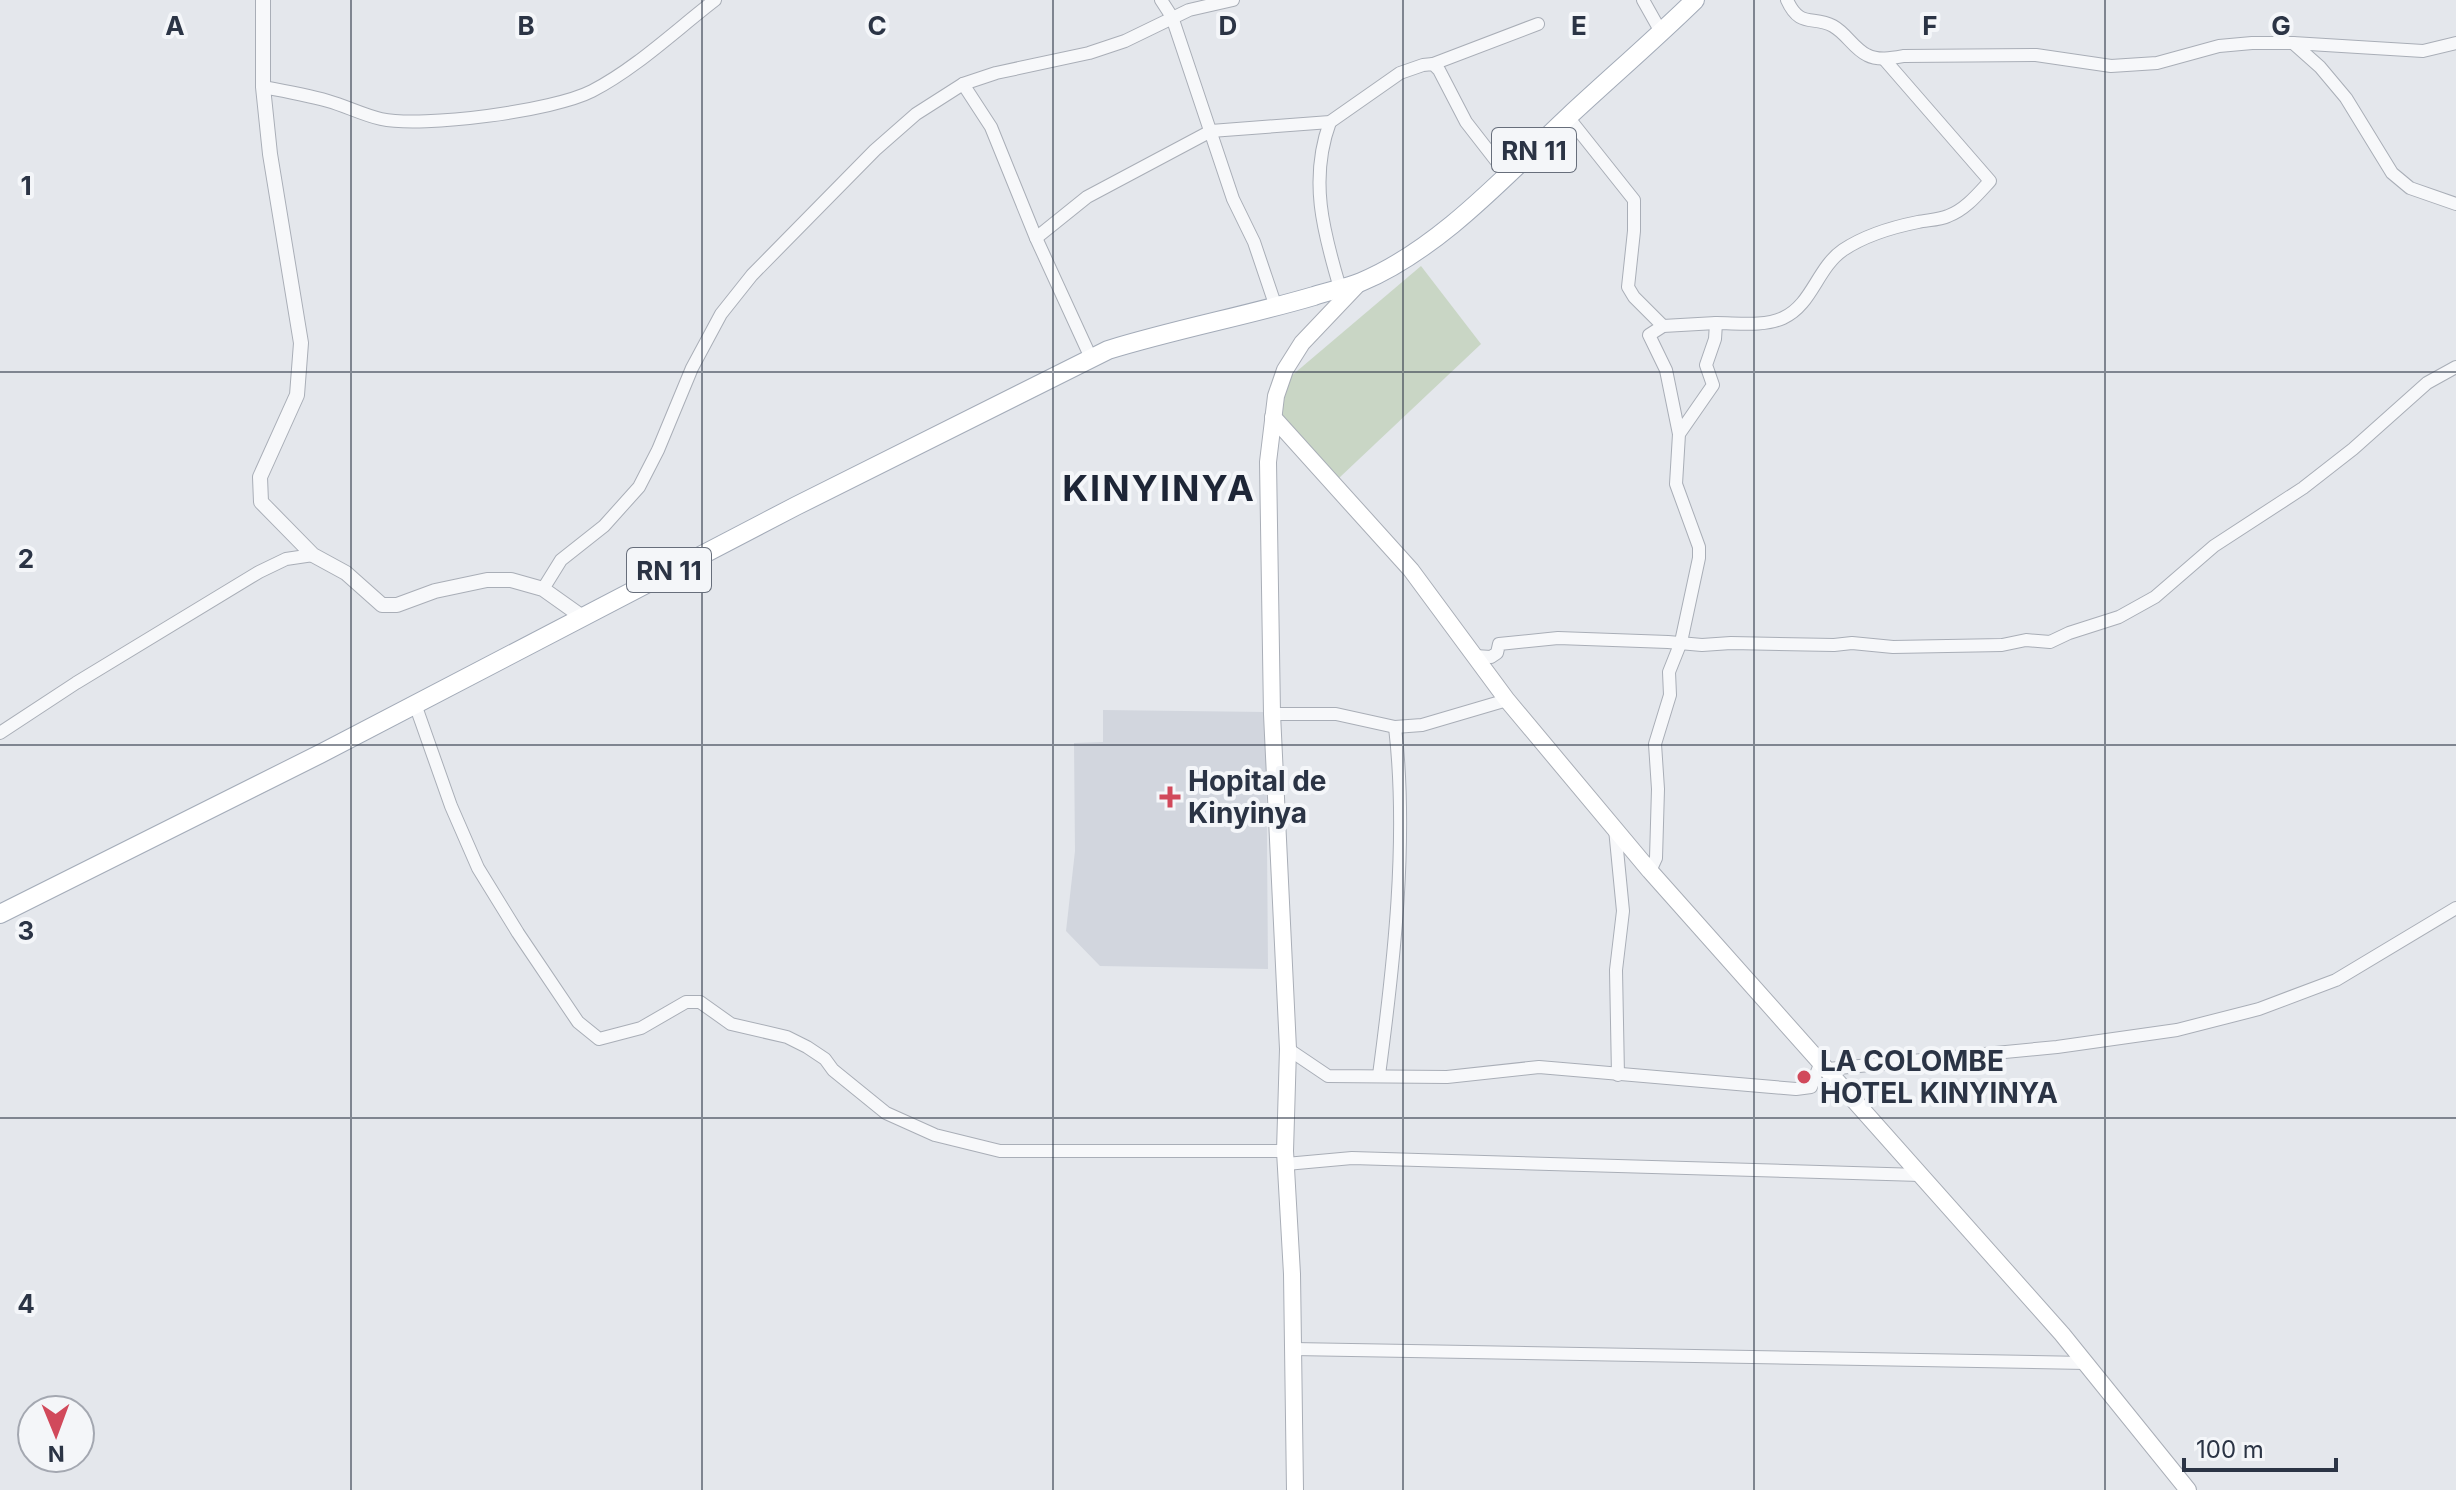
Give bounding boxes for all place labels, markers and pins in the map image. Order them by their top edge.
place label: Hopital de Kinyinya [1188,764,1327,830]
marker: Hopital de Kinyinya [1159,786,1181,808]
place label: LA COLOMBE HOTEL KINYINYA [1820,1044,2058,1110]
marker: LA COLOMBE HOTEL KINYINYA [1795,1068,1813,1086]

